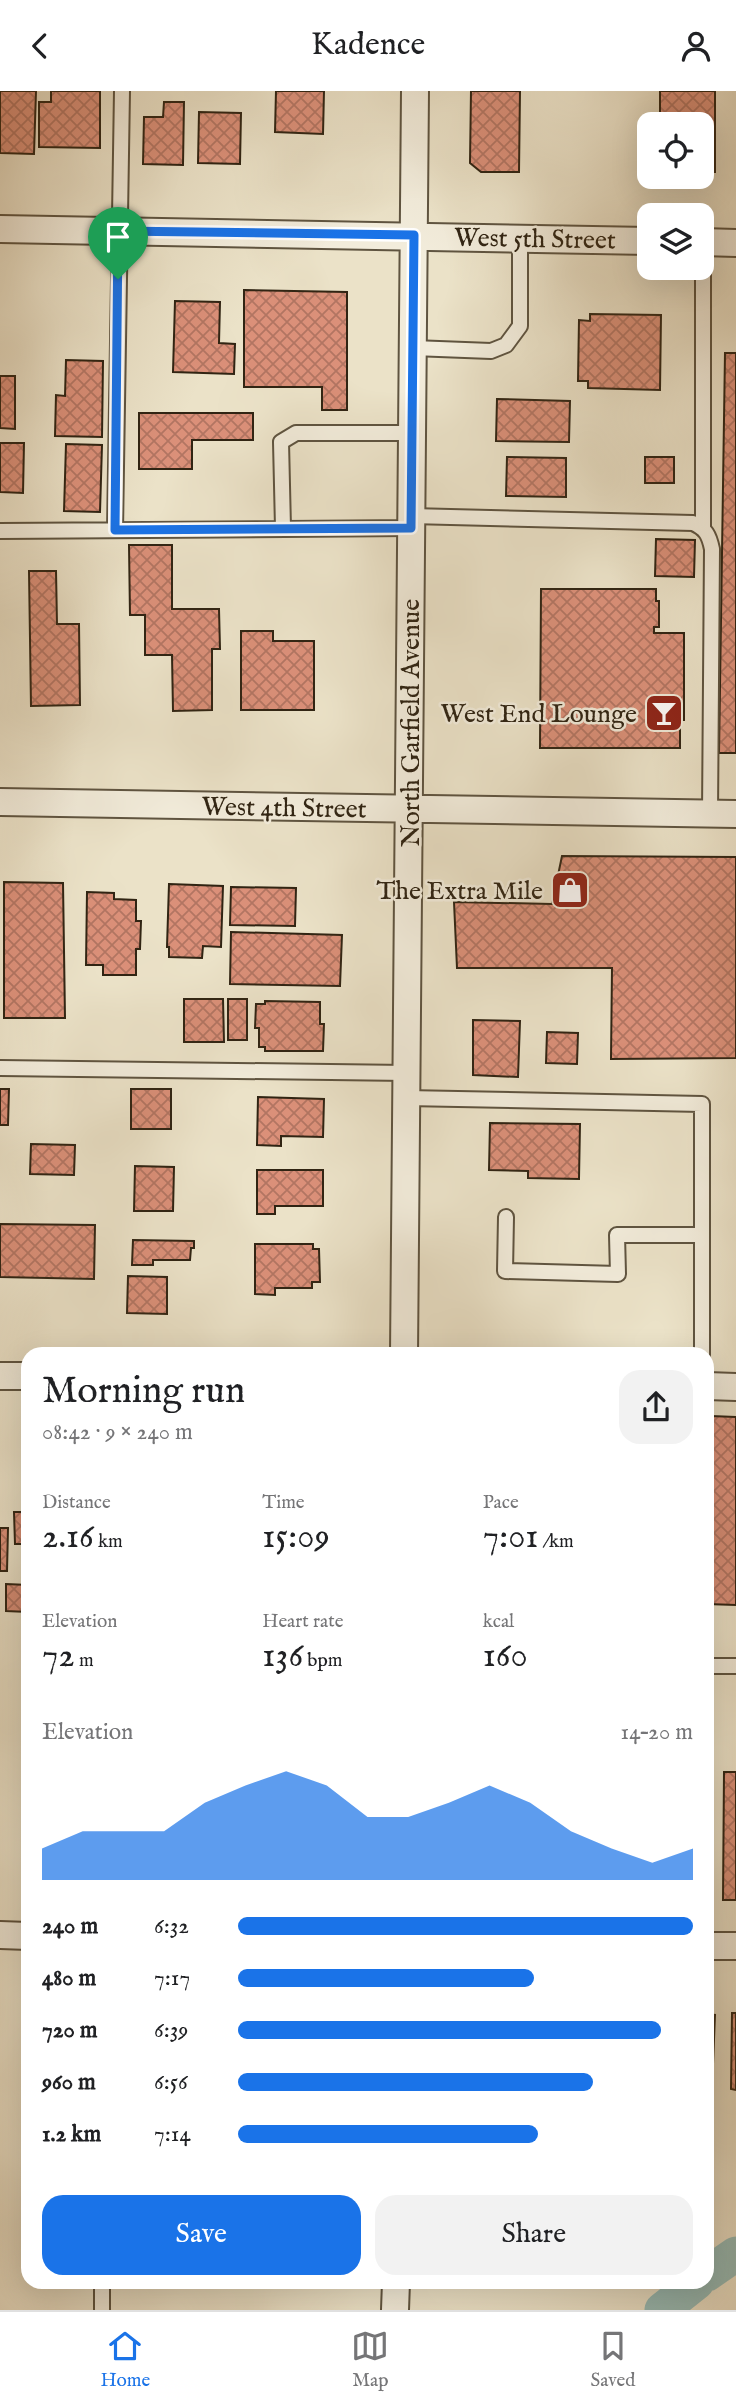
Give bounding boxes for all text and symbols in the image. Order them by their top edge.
text: Kadence [311,25,425,66]
icon: back [21,27,59,65]
icon: person [677,27,715,65]
map controls [637,112,714,280]
button: locate [637,112,714,189]
button: layers [637,203,714,280]
pin [88,207,148,279]
icon: arrive [99,218,137,256]
street label: West 5th Street [454,222,616,257]
street label: North Garfield Avenue [395,599,428,847]
bar icon: West End Lounge [643,692,685,734]
place label: West End Lounge [440,698,637,731]
street label: West 4th Street [201,791,367,826]
shop icon: The Extra Mile [549,869,591,911]
place label: The Extra Mile [376,875,543,908]
text: Morning run [42,1368,245,1416]
button: share [619,1370,693,1444]
text: 08:42 · 9 × 240 m [42,1418,193,1447]
text: Distance [42,1491,111,1515]
text: Time [262,1491,305,1515]
text: Pace [483,1491,519,1515]
text: 2.16 [42,1515,94,1560]
text: 15:09 [262,1515,330,1560]
text: 7:01 [483,1515,538,1560]
text: km [94,1530,123,1554]
text: /km [538,1530,574,1554]
text: Elevation [42,1610,117,1634]
text: Heart rate [262,1610,343,1634]
text: kcal [483,1610,514,1634]
text: 72 [42,1634,75,1679]
text: 136 [262,1634,303,1679]
text: 160 [483,1634,528,1679]
text: m [75,1649,94,1673]
text: bpm [303,1649,342,1673]
text: Elevation [42,1718,133,1747]
text: 14–20 m [621,1718,693,1747]
text: 240 m [42,1912,98,1941]
text: 6:32 [154,1912,189,1941]
text: 480 m [42,1964,96,1993]
text: 7:17 [154,1964,190,1993]
text: 720 m [42,2016,98,2045]
text: 6:39 [154,2016,188,2045]
text: 960 m [42,2068,96,2097]
text: 6:56 [154,2068,188,2097]
text: 1.2 km [42,2120,101,2149]
text: 7:14 [154,2120,191,2149]
button: Save [42,2195,361,2275]
button: Share [375,2195,693,2275]
tab: Home [101,2327,150,2393]
tab: Map [351,2327,389,2393]
tab: Saved [590,2327,635,2393]

